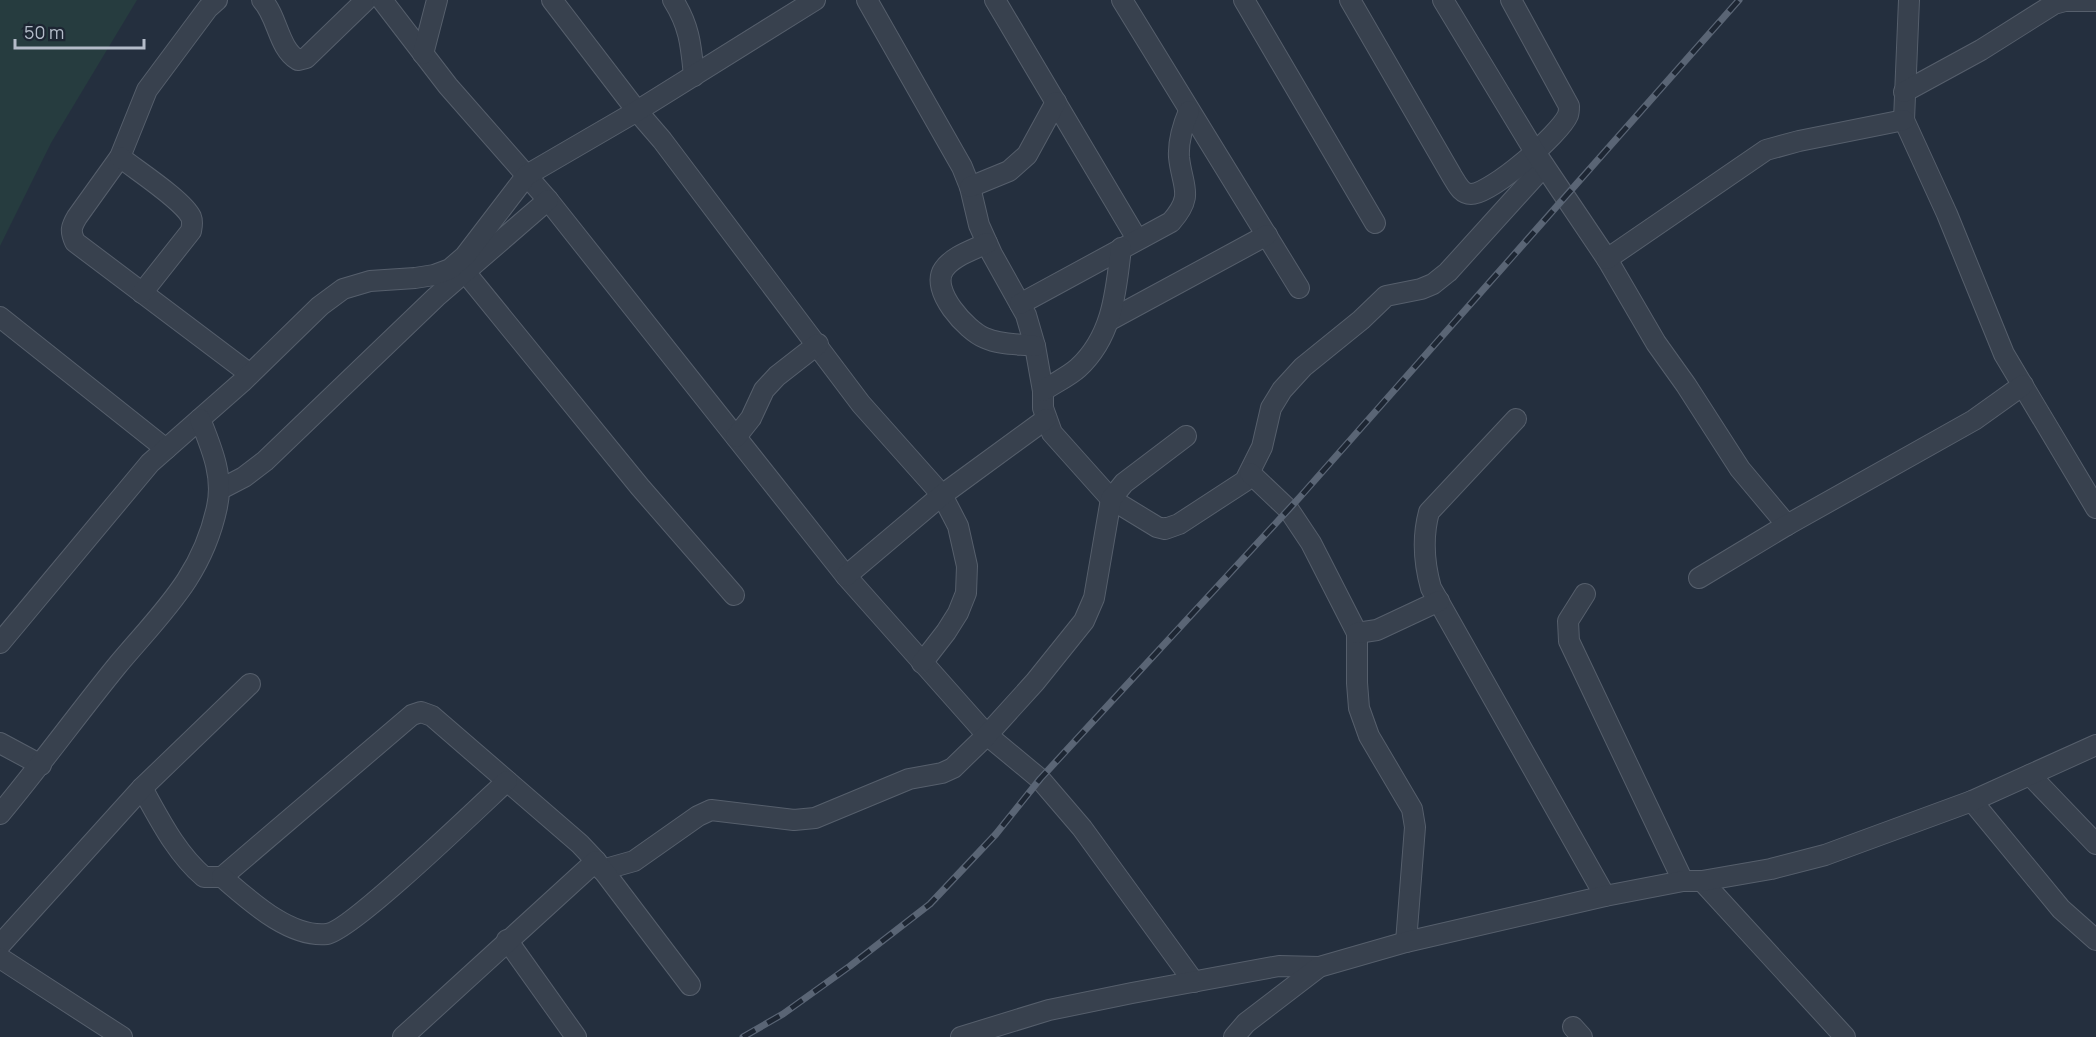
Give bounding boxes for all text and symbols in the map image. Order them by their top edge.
scale bar [15,12,144,50]
text: 50 m [24,20,64,44]

